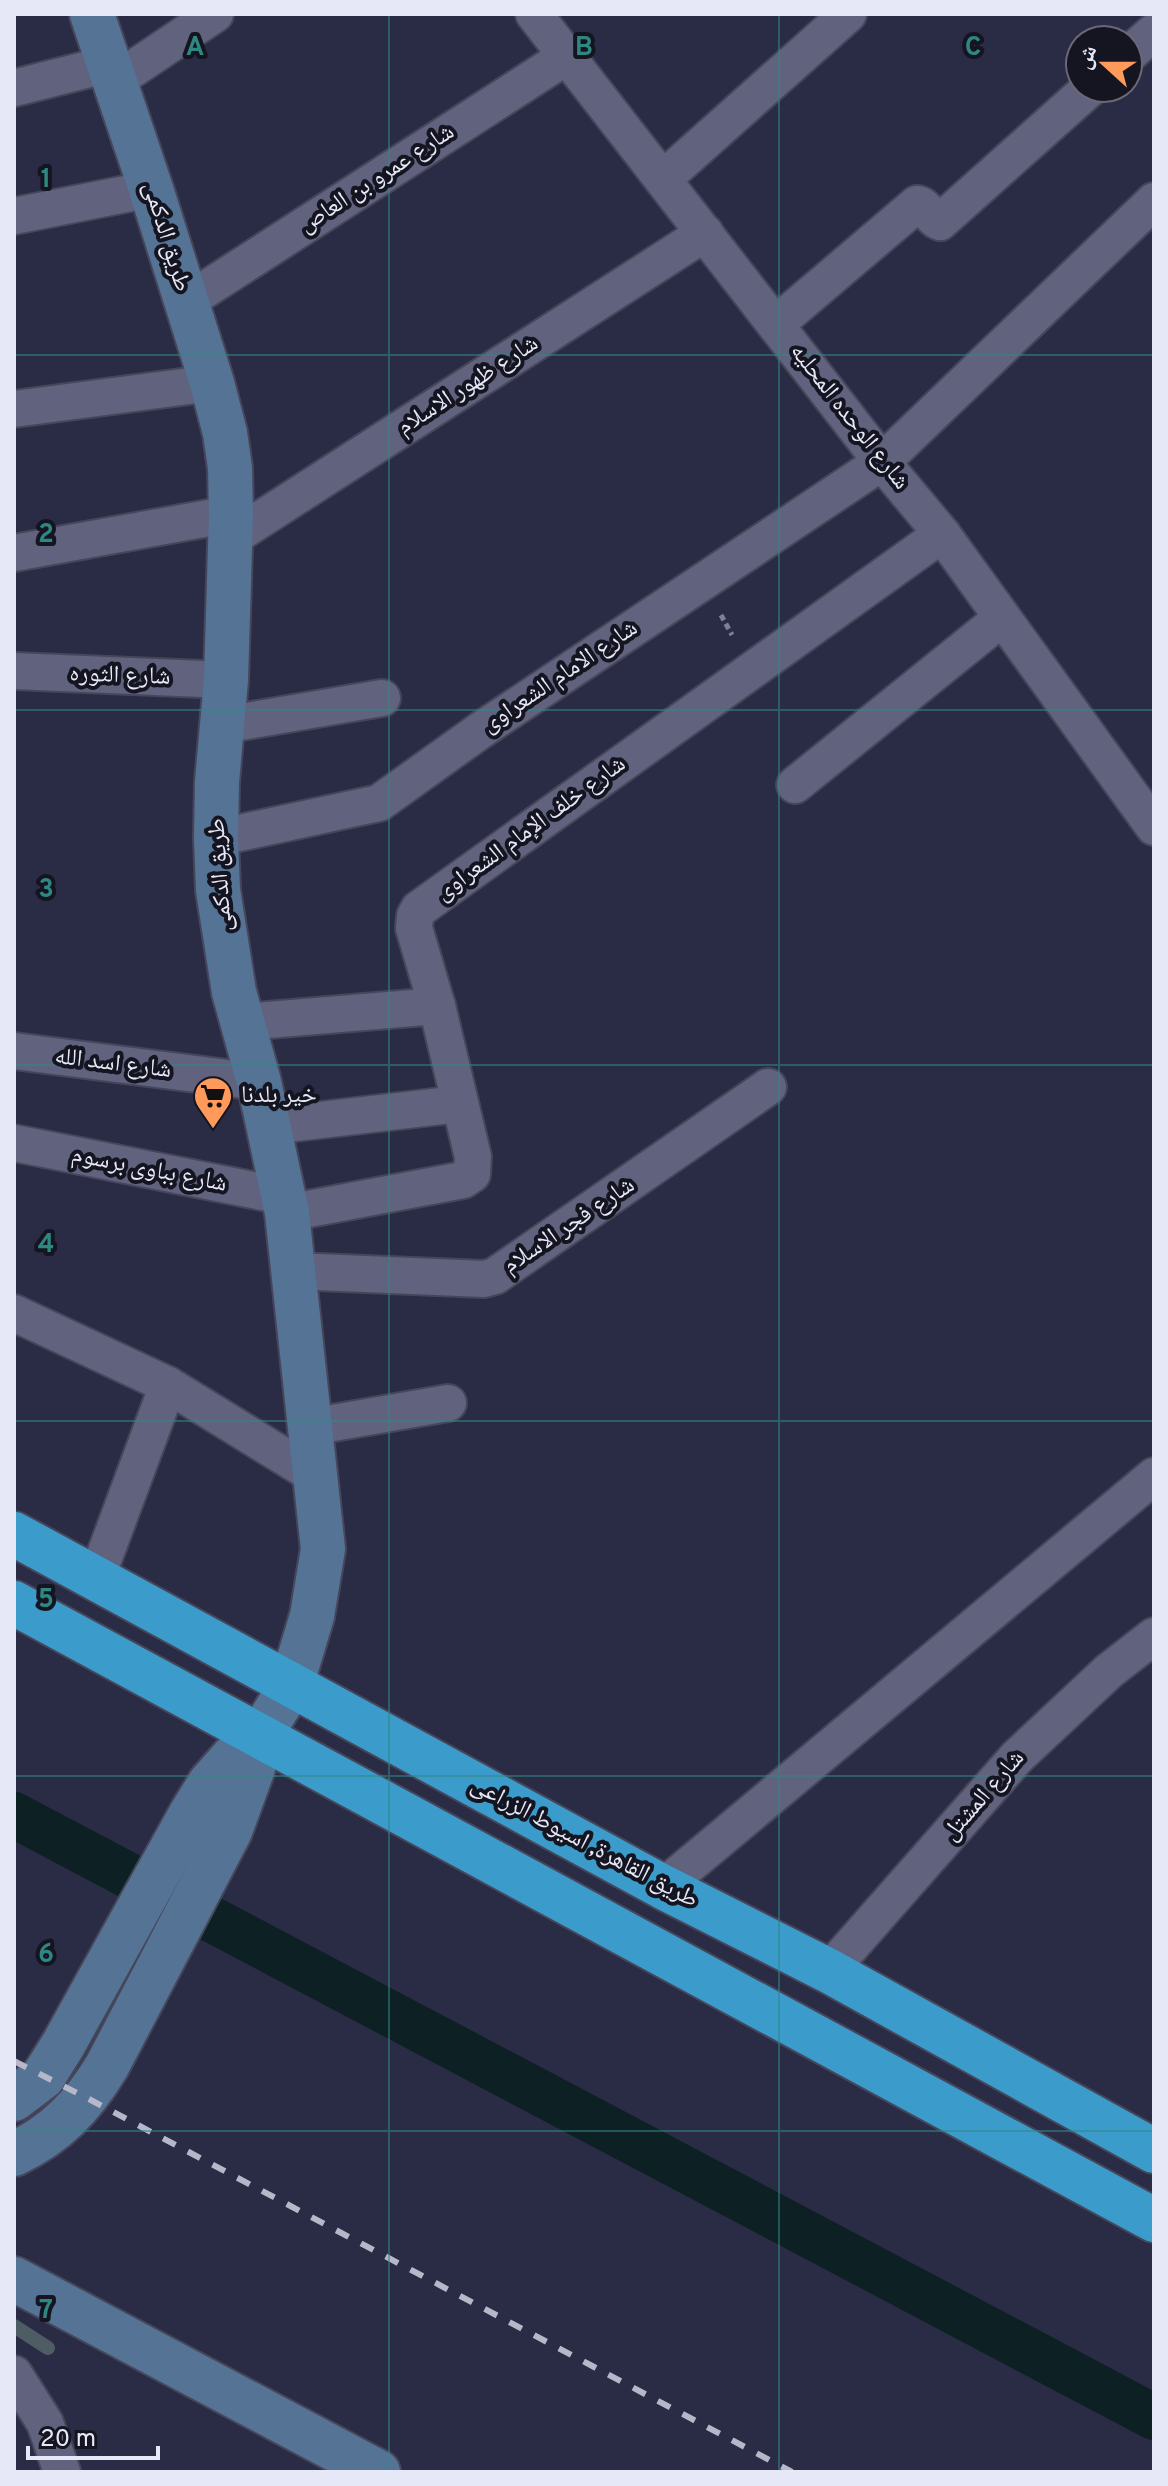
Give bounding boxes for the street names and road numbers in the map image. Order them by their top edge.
street label: شارع عمرو بن العاص [294,118,460,240]
street label: طريق الدكمى [135,178,197,296]
street label: شارع ظهور الاسلام [392,329,544,443]
street label: شارع الوحده المحليه [783,338,915,496]
street label: شارع الامام الشعراوى [476,614,644,740]
street label: شارع الثوره [69,659,171,693]
street label: شارع خلف الإمام الشعراوى [430,750,632,908]
street label: طريق الدكمى [202,817,240,933]
street label: شارع اسد الله [53,1042,173,1086]
street label: شارع بباوى برسوم [69,1140,229,1200]
street label: شارع فجر الاسلام [497,1171,641,1281]
street label: شارع المشتل [936,1744,1032,1848]
street label: طريق القاهرة, اسيوط الزراعى [465,1770,703,1916]

